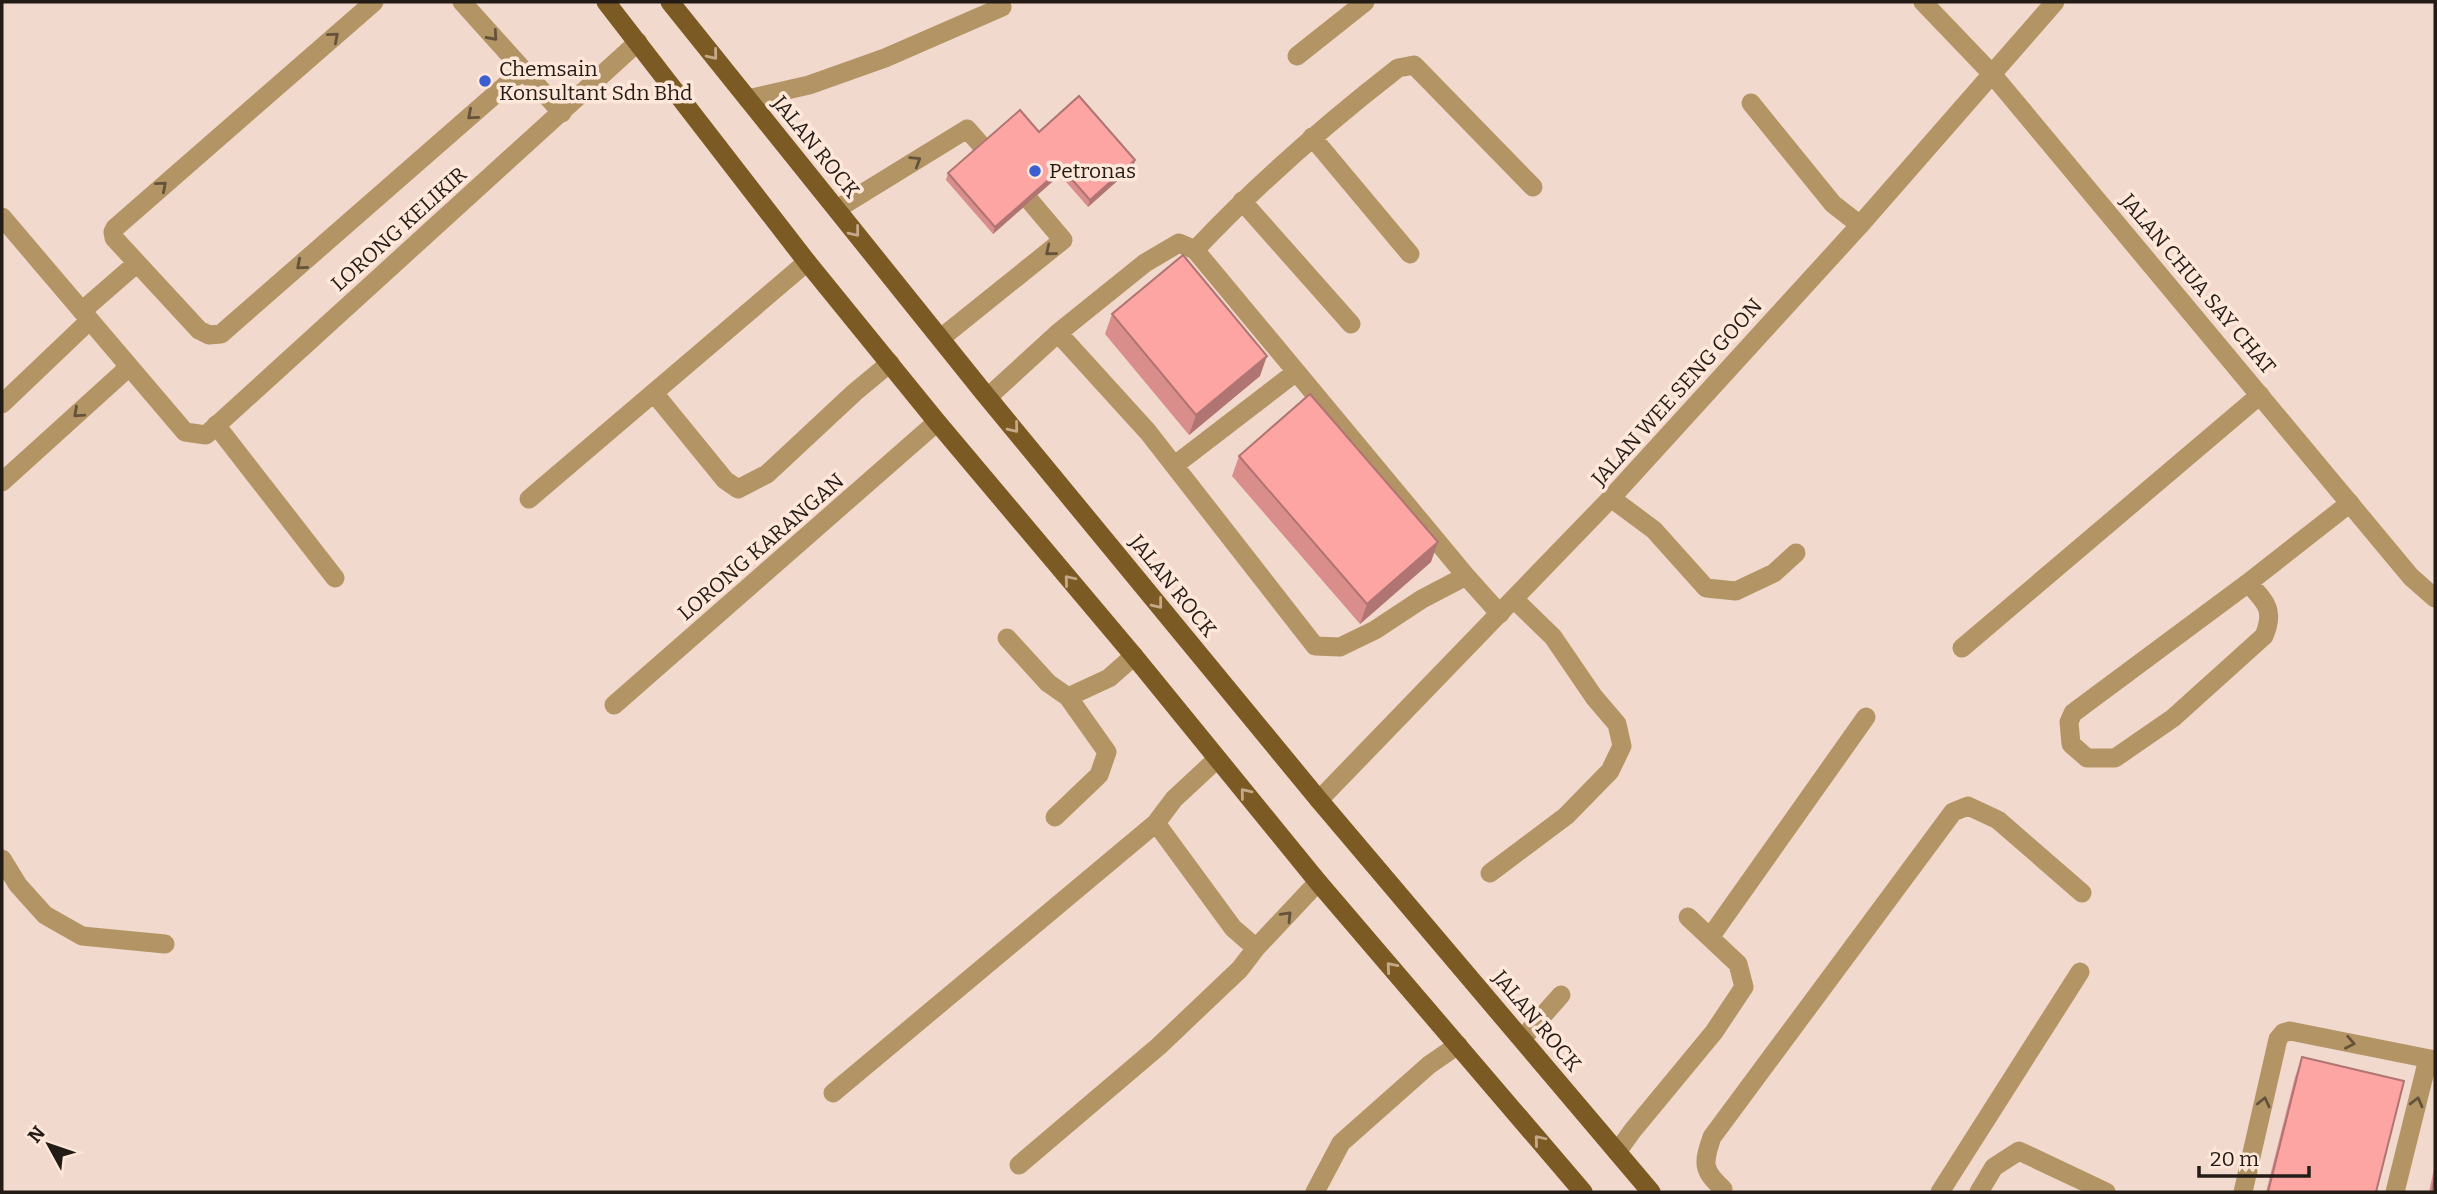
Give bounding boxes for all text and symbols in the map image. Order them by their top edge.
one-way arrow [485,28,497,41]
one-way arrow [326,33,339,45]
one-way arrow [705,46,717,59]
place label: Chemsain Konsultant Sdn Bhd [499,56,692,106]
marker: Chemsain Konsultant Sdn Bhd [477,73,493,89]
street label: JALAN ROCK [766,90,865,203]
one-way arrow [467,107,480,119]
one-way arrow [908,156,921,169]
place label: Petronas [1049,158,1136,184]
street label: LORONG KELIKIR [326,161,472,297]
marker: Petronas [1027,163,1043,179]
one-way arrow [154,182,167,194]
street label: JALAN CHUA SAY CHAT [2114,188,2281,380]
one-way arrow [847,225,860,237]
one-way arrow [1045,242,1057,255]
one-way arrow [296,257,309,269]
street label: JALAN WEE SENG GOON [1585,293,1768,492]
one-way arrow [74,404,87,417]
one-way arrow [1006,420,1018,433]
street label: LORONG KARANGAN [673,468,849,626]
street label: JALAN ROCK [1123,529,1222,642]
one-way arrow [1065,575,1077,588]
one-way arrow [1150,596,1163,608]
one-way arrow [1241,789,1253,802]
one-way arrow [1279,911,1292,924]
one-way arrow [1387,963,1399,976]
street label: JALAN ROCK [1487,964,1587,1077]
one-way arrow [2344,1034,2356,1049]
one-way arrow [2255,1096,2270,1108]
one-way arrow [2409,1096,2424,1108]
north arrow [14,1110,84,1180]
text: N [23,1121,50,1147]
scale bar [2199,1134,2309,1178]
one-way arrow [1535,1136,1547,1149]
text: 20 m [2210,1146,2259,1172]

